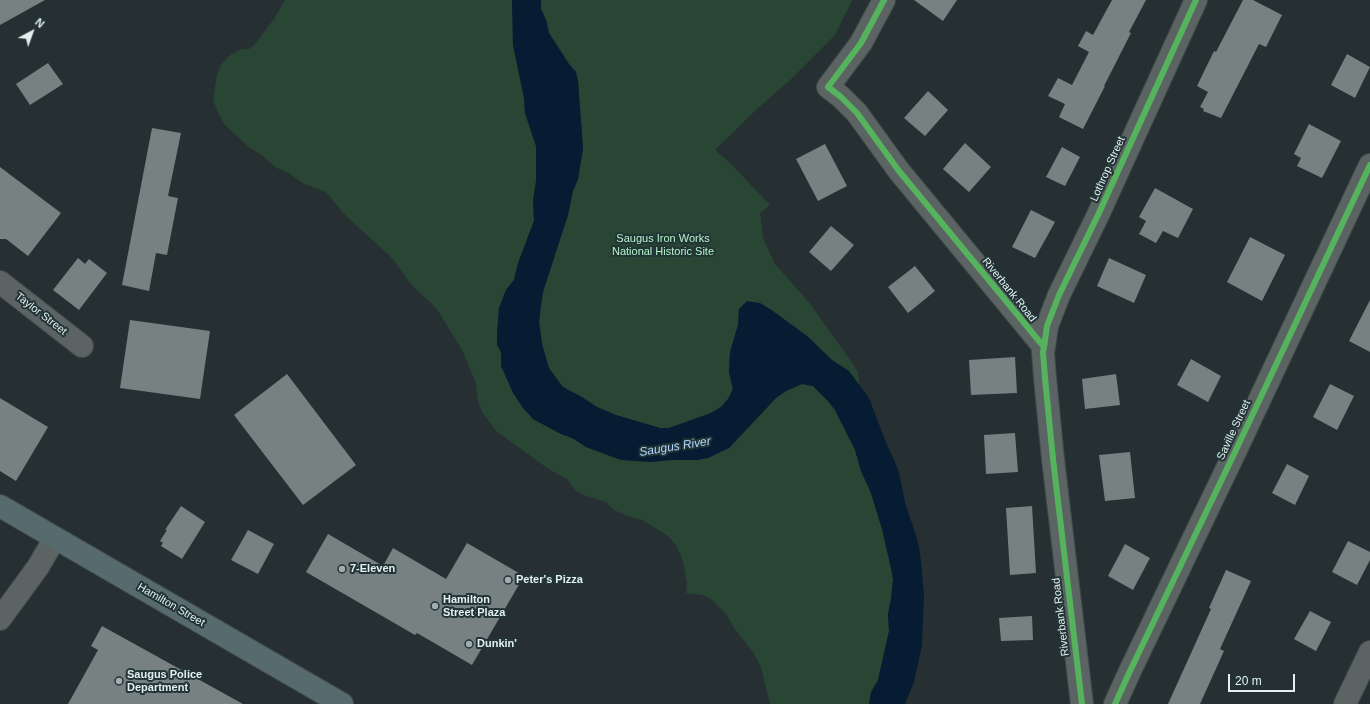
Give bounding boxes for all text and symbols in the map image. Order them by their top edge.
north arrow [12,12,52,52]
text: N [33,16,47,30]
street label: Lothrop Street [1088,134,1128,204]
park label: Saugus Iron Works National Historic Site [612,232,714,258]
street label: Riverbank Road [979,255,1039,325]
street label: Taylor Street [13,290,69,338]
street label: Saville Street [1214,398,1254,462]
water label: Saugus River [638,434,712,460]
place label: 7-Eleven [350,562,395,576]
marker: 7-Eleven [337,564,347,574]
place label: Peter's Pizza [516,573,583,587]
marker: Peter's Pizza [503,575,513,585]
street label: Riverbank Road [1050,577,1072,657]
street label: Hamilton Street [135,580,207,630]
place label: Hamilton Street Plaza [443,593,505,619]
marker: Hamilton Street Plaza [430,601,440,611]
place label: Dunkin' [477,637,517,651]
marker: Dunkin' [464,639,474,649]
scale bar [1230,666,1297,692]
place label: Saugus Police Department [127,668,202,694]
text: 20 m [1235,674,1262,688]
marker: Saugus Police Department [114,676,124,686]

